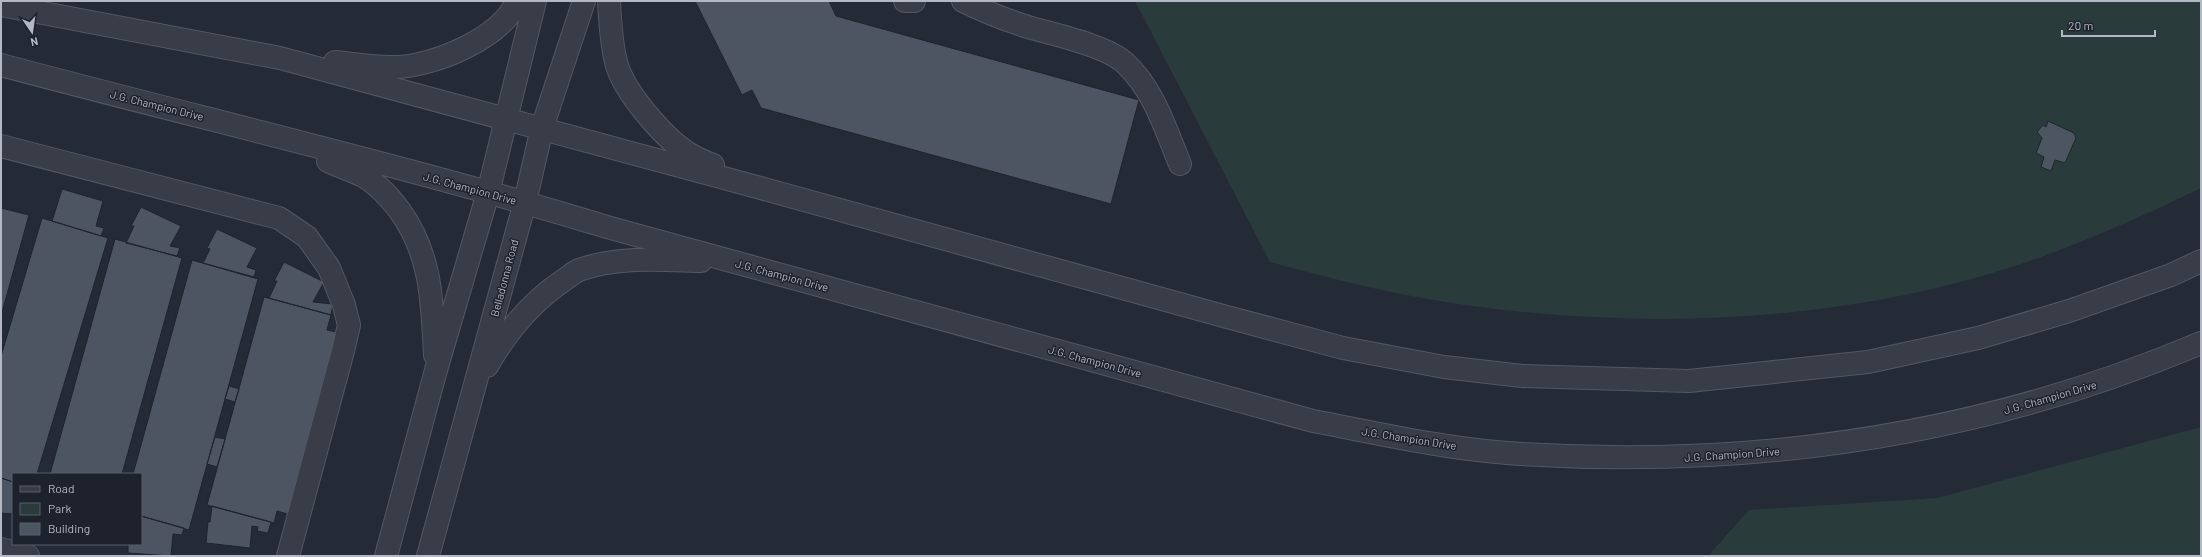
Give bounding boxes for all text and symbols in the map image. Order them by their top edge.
north arrow [12,12,52,52]
scale bar [2062,12,2155,38]
text: 20 m [2068,18,2094,32]
text: N [29,35,39,49]
street label: J.G. Champion Drive [109,87,205,123]
street label: J.G. Champion Drive [422,169,518,207]
street label: Belladonna Road [487,238,521,318]
street label: J.G. Champion Drive [734,256,830,294]
street label: J.G. Champion Drive [1047,342,1143,380]
street label: J.G. Champion Drive [2002,377,2098,416]
street label: J.G. Champion Drive [1361,424,1458,452]
street label: J.G. Champion Drive [1684,444,1780,464]
legend [12,473,142,545]
text: Road [48,481,75,495]
text: Park [48,501,72,515]
text: Building [48,521,90,535]

